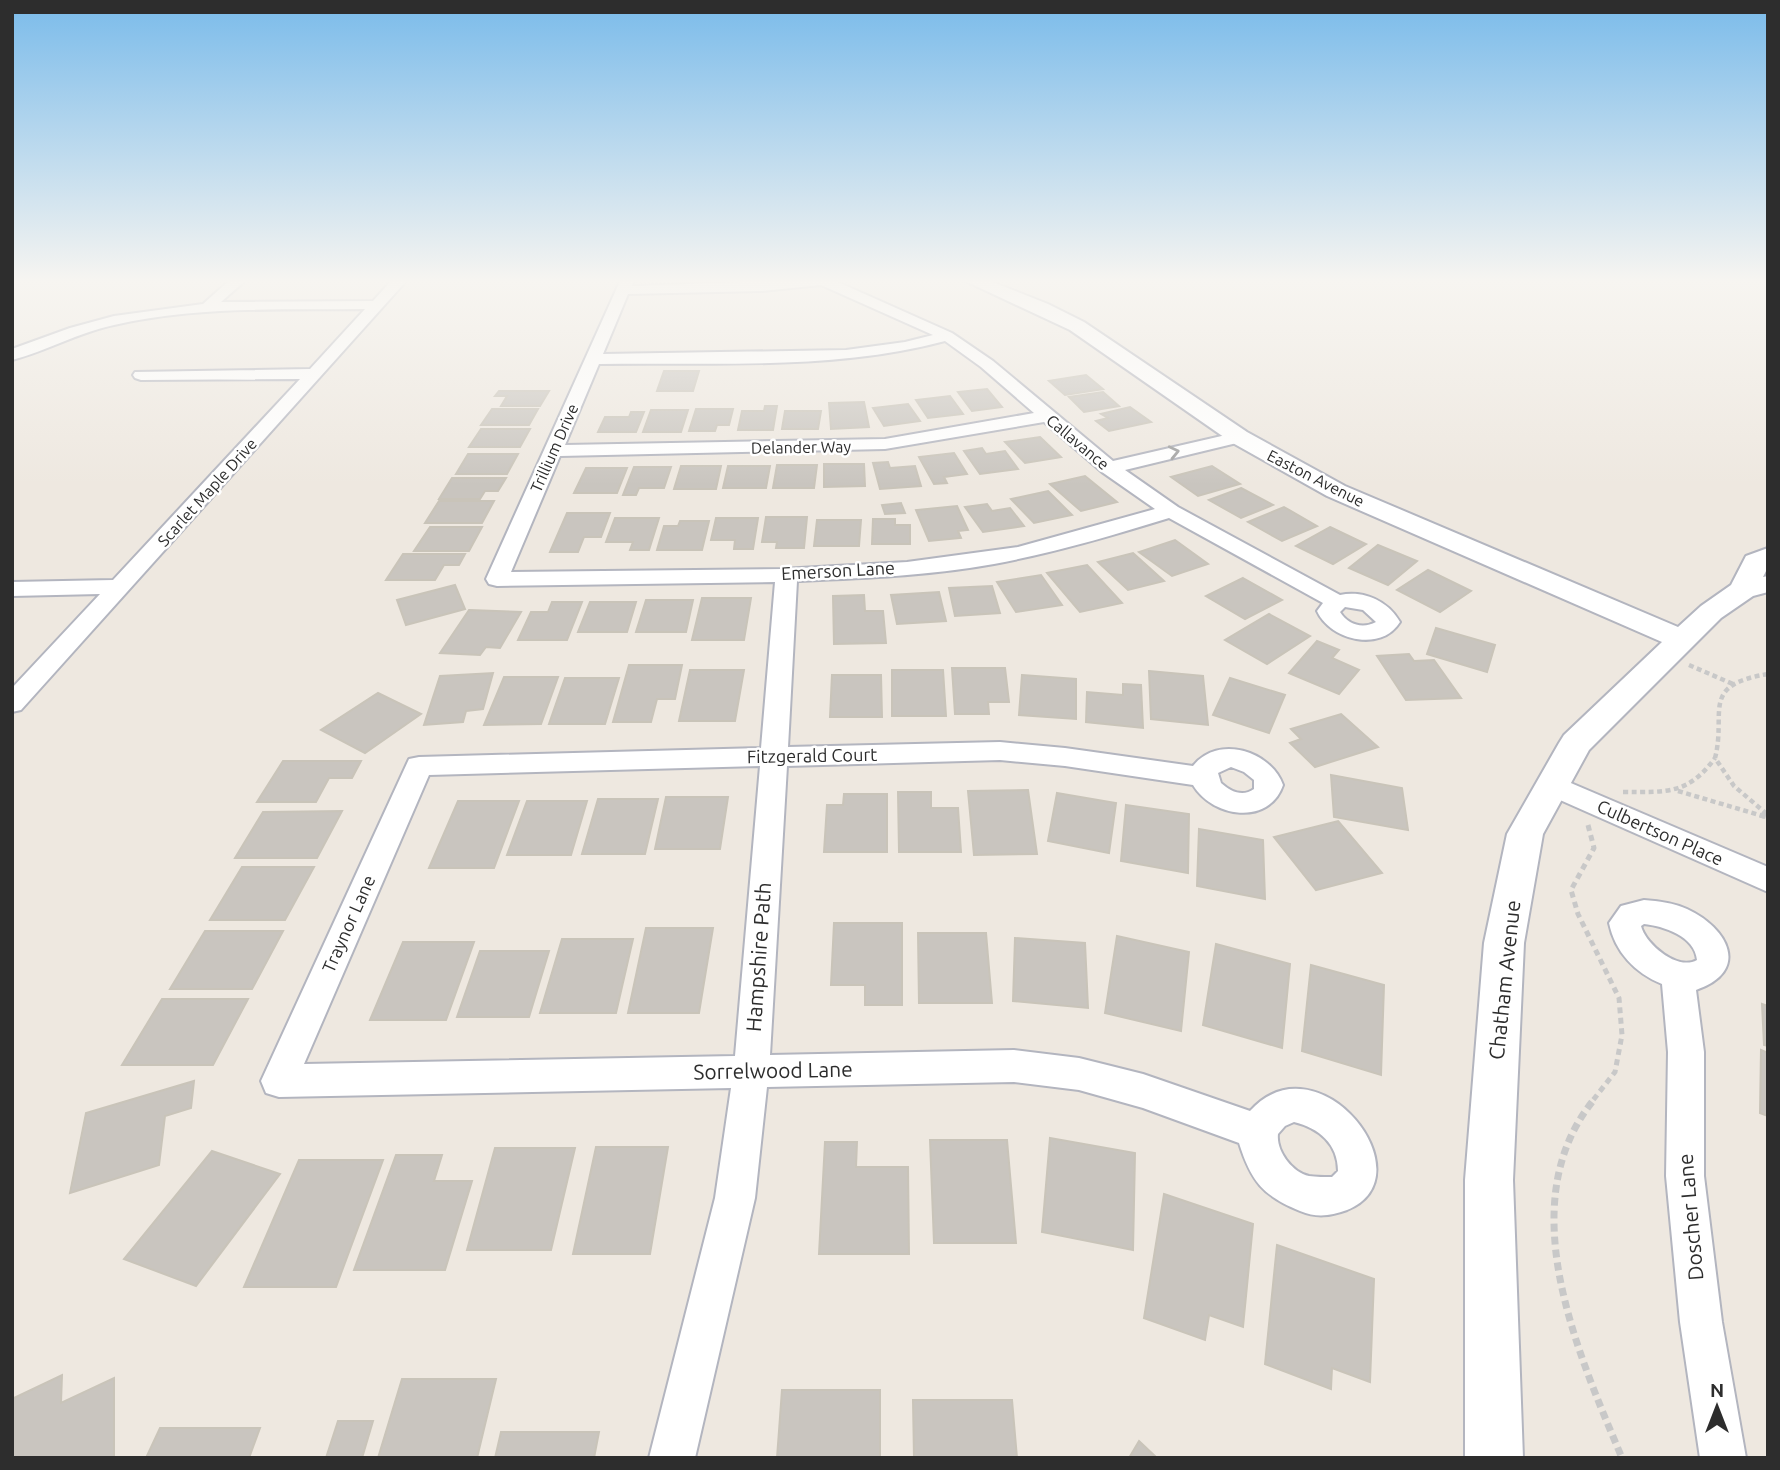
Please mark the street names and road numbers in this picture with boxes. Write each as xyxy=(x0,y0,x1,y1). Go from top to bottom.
street label: Trillium Drive xyxy=(526,401,582,495)
street label: Callavance xyxy=(1043,411,1113,473)
street label: Scarlet Maple Drive xyxy=(154,434,260,550)
street label: Delander Way xyxy=(751,437,851,457)
street label: Easton Avenue xyxy=(1264,446,1368,510)
street label: Emerson Lane xyxy=(781,557,895,583)
street label: Fitzgerald Court xyxy=(747,744,877,766)
street label: Culbertson Place xyxy=(1594,795,1727,869)
street label: Traynor Lane xyxy=(318,872,378,975)
street label: Hampshire Path xyxy=(741,881,775,1032)
street label: Chatham Avenue xyxy=(1484,899,1524,1061)
street label: Sorrelwood Lane xyxy=(693,1057,853,1083)
street label: Doscher Lane xyxy=(1672,1153,1708,1282)

